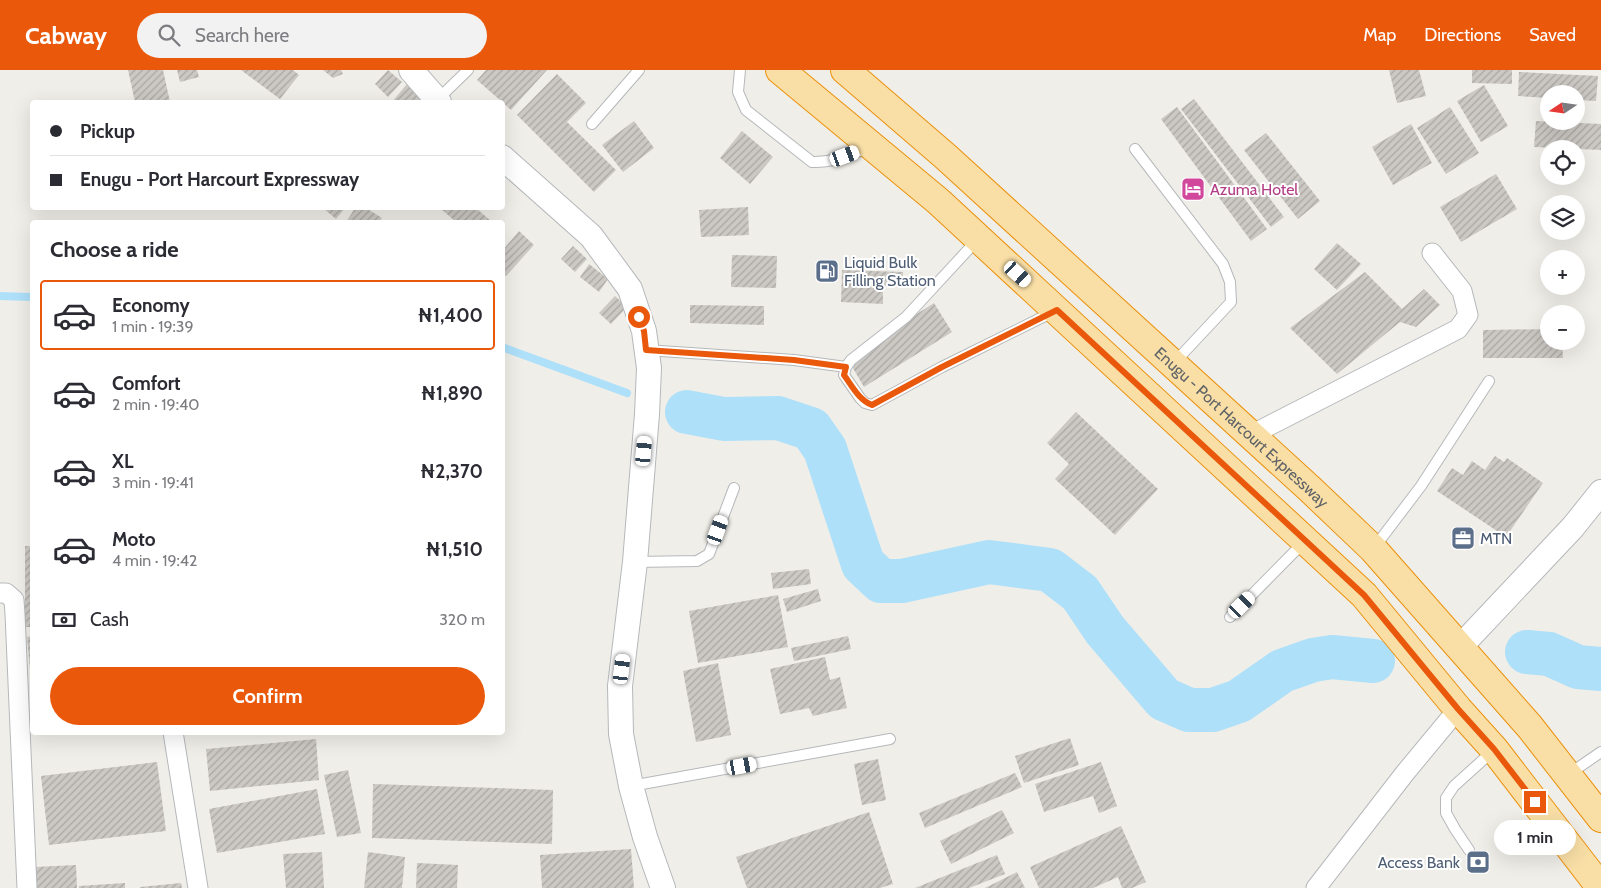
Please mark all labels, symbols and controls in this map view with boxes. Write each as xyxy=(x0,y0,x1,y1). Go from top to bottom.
search box xyxy=(137,13,487,58)
text: Cabway xyxy=(25,21,107,50)
icon: search xyxy=(155,21,183,49)
text: Search here xyxy=(195,24,289,47)
text: Map xyxy=(1363,24,1396,46)
text: Directions xyxy=(1424,24,1501,46)
text: Saved xyxy=(1529,24,1576,46)
north arrow xyxy=(1540,85,1585,130)
map controls xyxy=(1540,85,1585,350)
text: Pickup xyxy=(80,120,135,143)
button: locate xyxy=(1540,140,1585,185)
car xyxy=(828,144,861,168)
text: Enugu - Port Harcourt Expressway xyxy=(80,168,359,191)
hotel icon: Azuma Hotel xyxy=(1180,176,1206,202)
place label: Azuma Hotel xyxy=(1210,180,1298,199)
button: layers xyxy=(1540,195,1585,240)
text: Choose a ride xyxy=(50,236,179,263)
button: + xyxy=(1540,250,1585,295)
place label: Liquid Bulk Filling Station xyxy=(844,253,936,290)
fuel station icon: Liquid Bulk Filling Station xyxy=(814,258,840,284)
car xyxy=(1001,258,1034,290)
icon: car xyxy=(52,293,97,338)
text: Economy xyxy=(112,294,190,317)
text: ₦1,400 xyxy=(418,304,483,327)
button: − xyxy=(1540,305,1585,350)
route start xyxy=(628,306,650,328)
text: 1 min · 19:39 xyxy=(112,317,194,336)
street label: Enugu - Port Harcourt Expressway xyxy=(1151,343,1333,512)
icon: car xyxy=(52,371,97,416)
text: Comfort xyxy=(112,372,181,395)
text: ₦1,890 xyxy=(421,382,483,405)
text: 2 min · 19:40 xyxy=(112,395,199,414)
car xyxy=(635,435,652,467)
icon: car xyxy=(52,449,97,494)
text: XL xyxy=(112,450,133,473)
text: ₦2,370 xyxy=(420,460,483,483)
text: 3 min · 19:41 xyxy=(112,473,194,492)
car xyxy=(705,513,730,547)
office icon: MTN xyxy=(1450,525,1476,551)
icon: car xyxy=(52,527,97,572)
text: Moto xyxy=(112,528,156,551)
place label: MTN xyxy=(1480,529,1512,548)
text: ₦1,510 xyxy=(426,538,483,561)
text: 4 min · 19:42 xyxy=(112,551,198,570)
car xyxy=(1226,589,1257,621)
icon: cash xyxy=(50,606,78,634)
text: Cash xyxy=(90,608,129,631)
text: 320 m xyxy=(439,610,485,629)
car xyxy=(612,653,631,685)
button: Confirm xyxy=(50,667,485,725)
car xyxy=(725,756,758,776)
route end xyxy=(1524,791,1546,813)
callout: 1 min xyxy=(1494,820,1576,854)
text: 1 min xyxy=(1517,828,1553,847)
bank icon: Access Bank xyxy=(1465,849,1491,875)
place label: Access Bank xyxy=(1378,853,1461,872)

